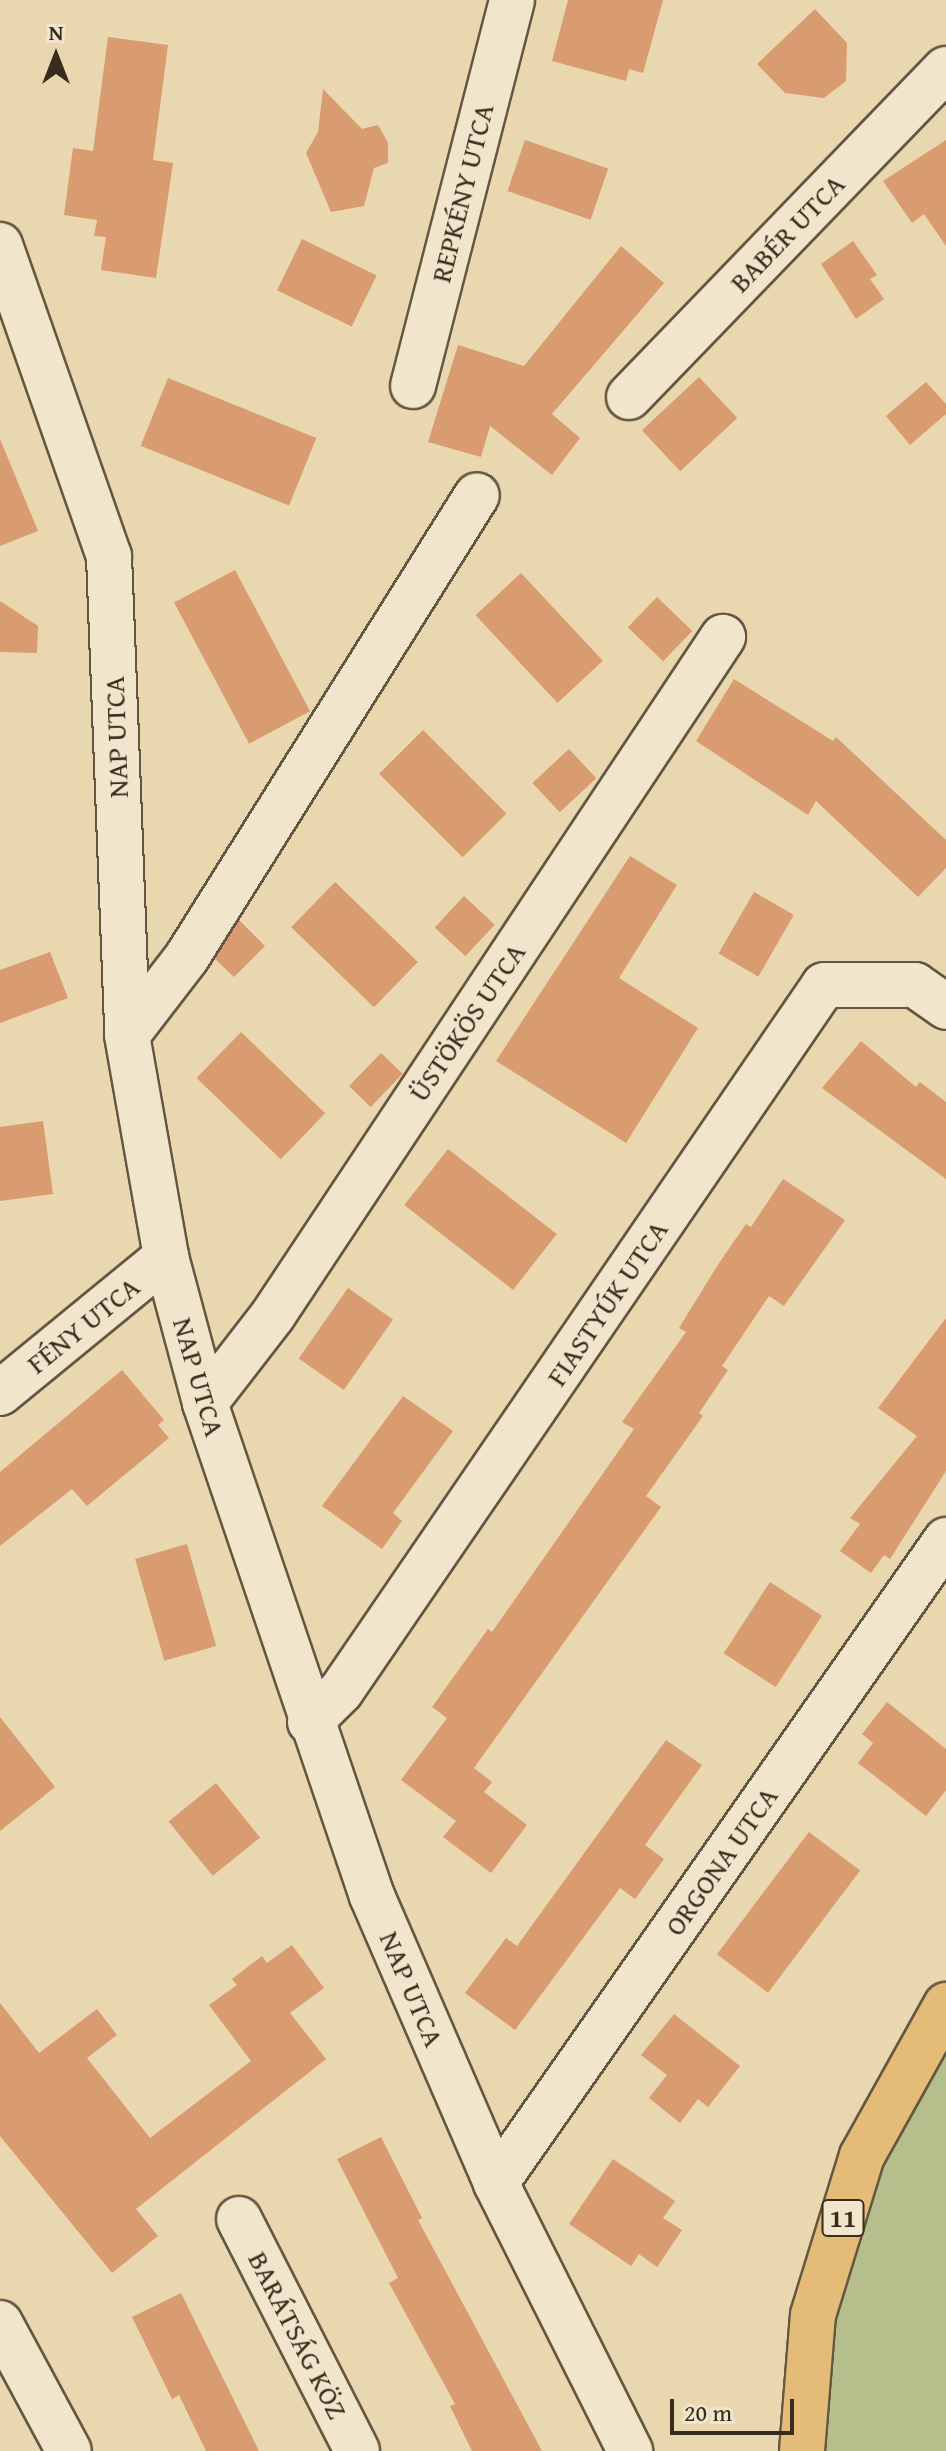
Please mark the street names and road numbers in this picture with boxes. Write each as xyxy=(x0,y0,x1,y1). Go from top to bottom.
street label: REPKÉNY UTCA xyxy=(424,100,500,286)
street label: BABÉR UTCA xyxy=(723,167,851,299)
street label: NAP UTCA xyxy=(97,675,135,799)
street label: ÜSTÖKÖS UTCA xyxy=(402,936,532,1108)
street label: FIASTYÚK UTCA xyxy=(539,1214,675,1392)
street label: FÉNY UTCA xyxy=(20,1270,146,1380)
street label: NAP UTCA xyxy=(166,1314,232,1440)
street label: ORGONA UTCA xyxy=(657,1780,785,1942)
street label: NAP UTCA xyxy=(373,1926,451,2052)
road number: 11 xyxy=(821,2196,865,2240)
street label: BARÁTSÁG KÖZ xyxy=(241,2246,355,2424)

